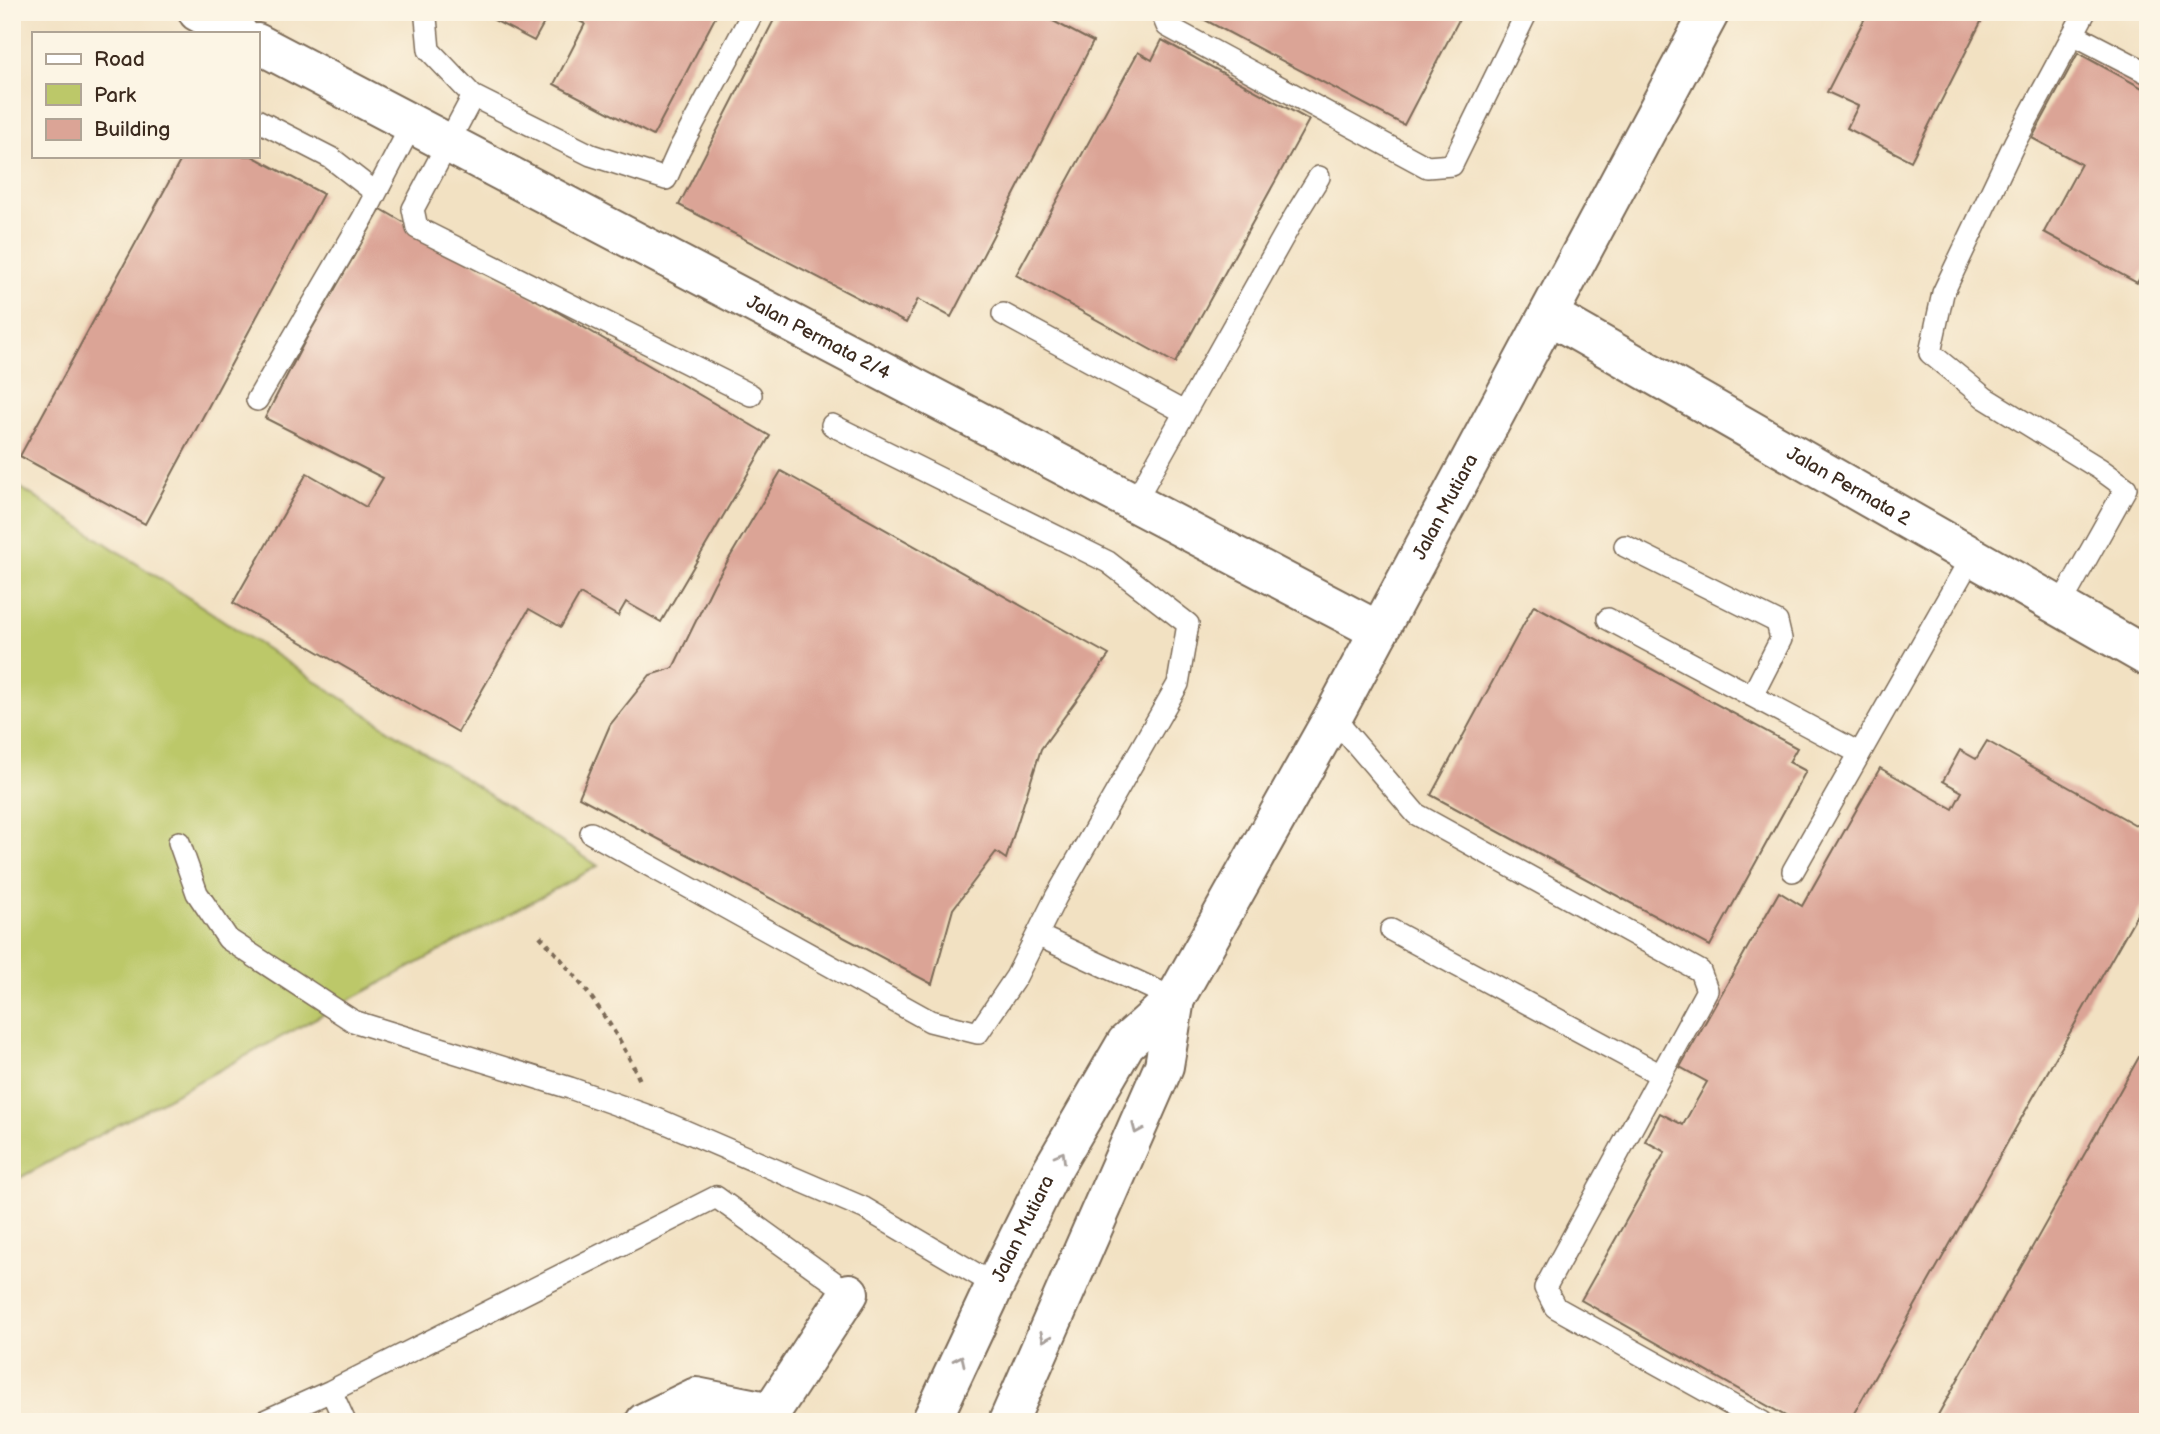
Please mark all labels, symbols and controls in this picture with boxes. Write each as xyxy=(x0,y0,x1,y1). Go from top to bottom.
legend xyxy=(32,32,259,158)
text: Road xyxy=(94,47,145,72)
text: Park xyxy=(94,83,137,108)
text: Building xyxy=(94,117,170,142)
street label: Jalan Permata 2/4 xyxy=(743,290,895,385)
street label: Jalan Permata 2 xyxy=(1782,442,1915,531)
street label: Jalan Mutiara xyxy=(1408,450,1483,564)
one-way arrow xyxy=(1131,1122,1145,1134)
one-way arrow xyxy=(1052,1150,1065,1163)
street label: Jalan Mutiara xyxy=(987,1172,1059,1286)
one-way arrow xyxy=(1039,1330,1053,1342)
one-way arrow xyxy=(952,1355,966,1367)

